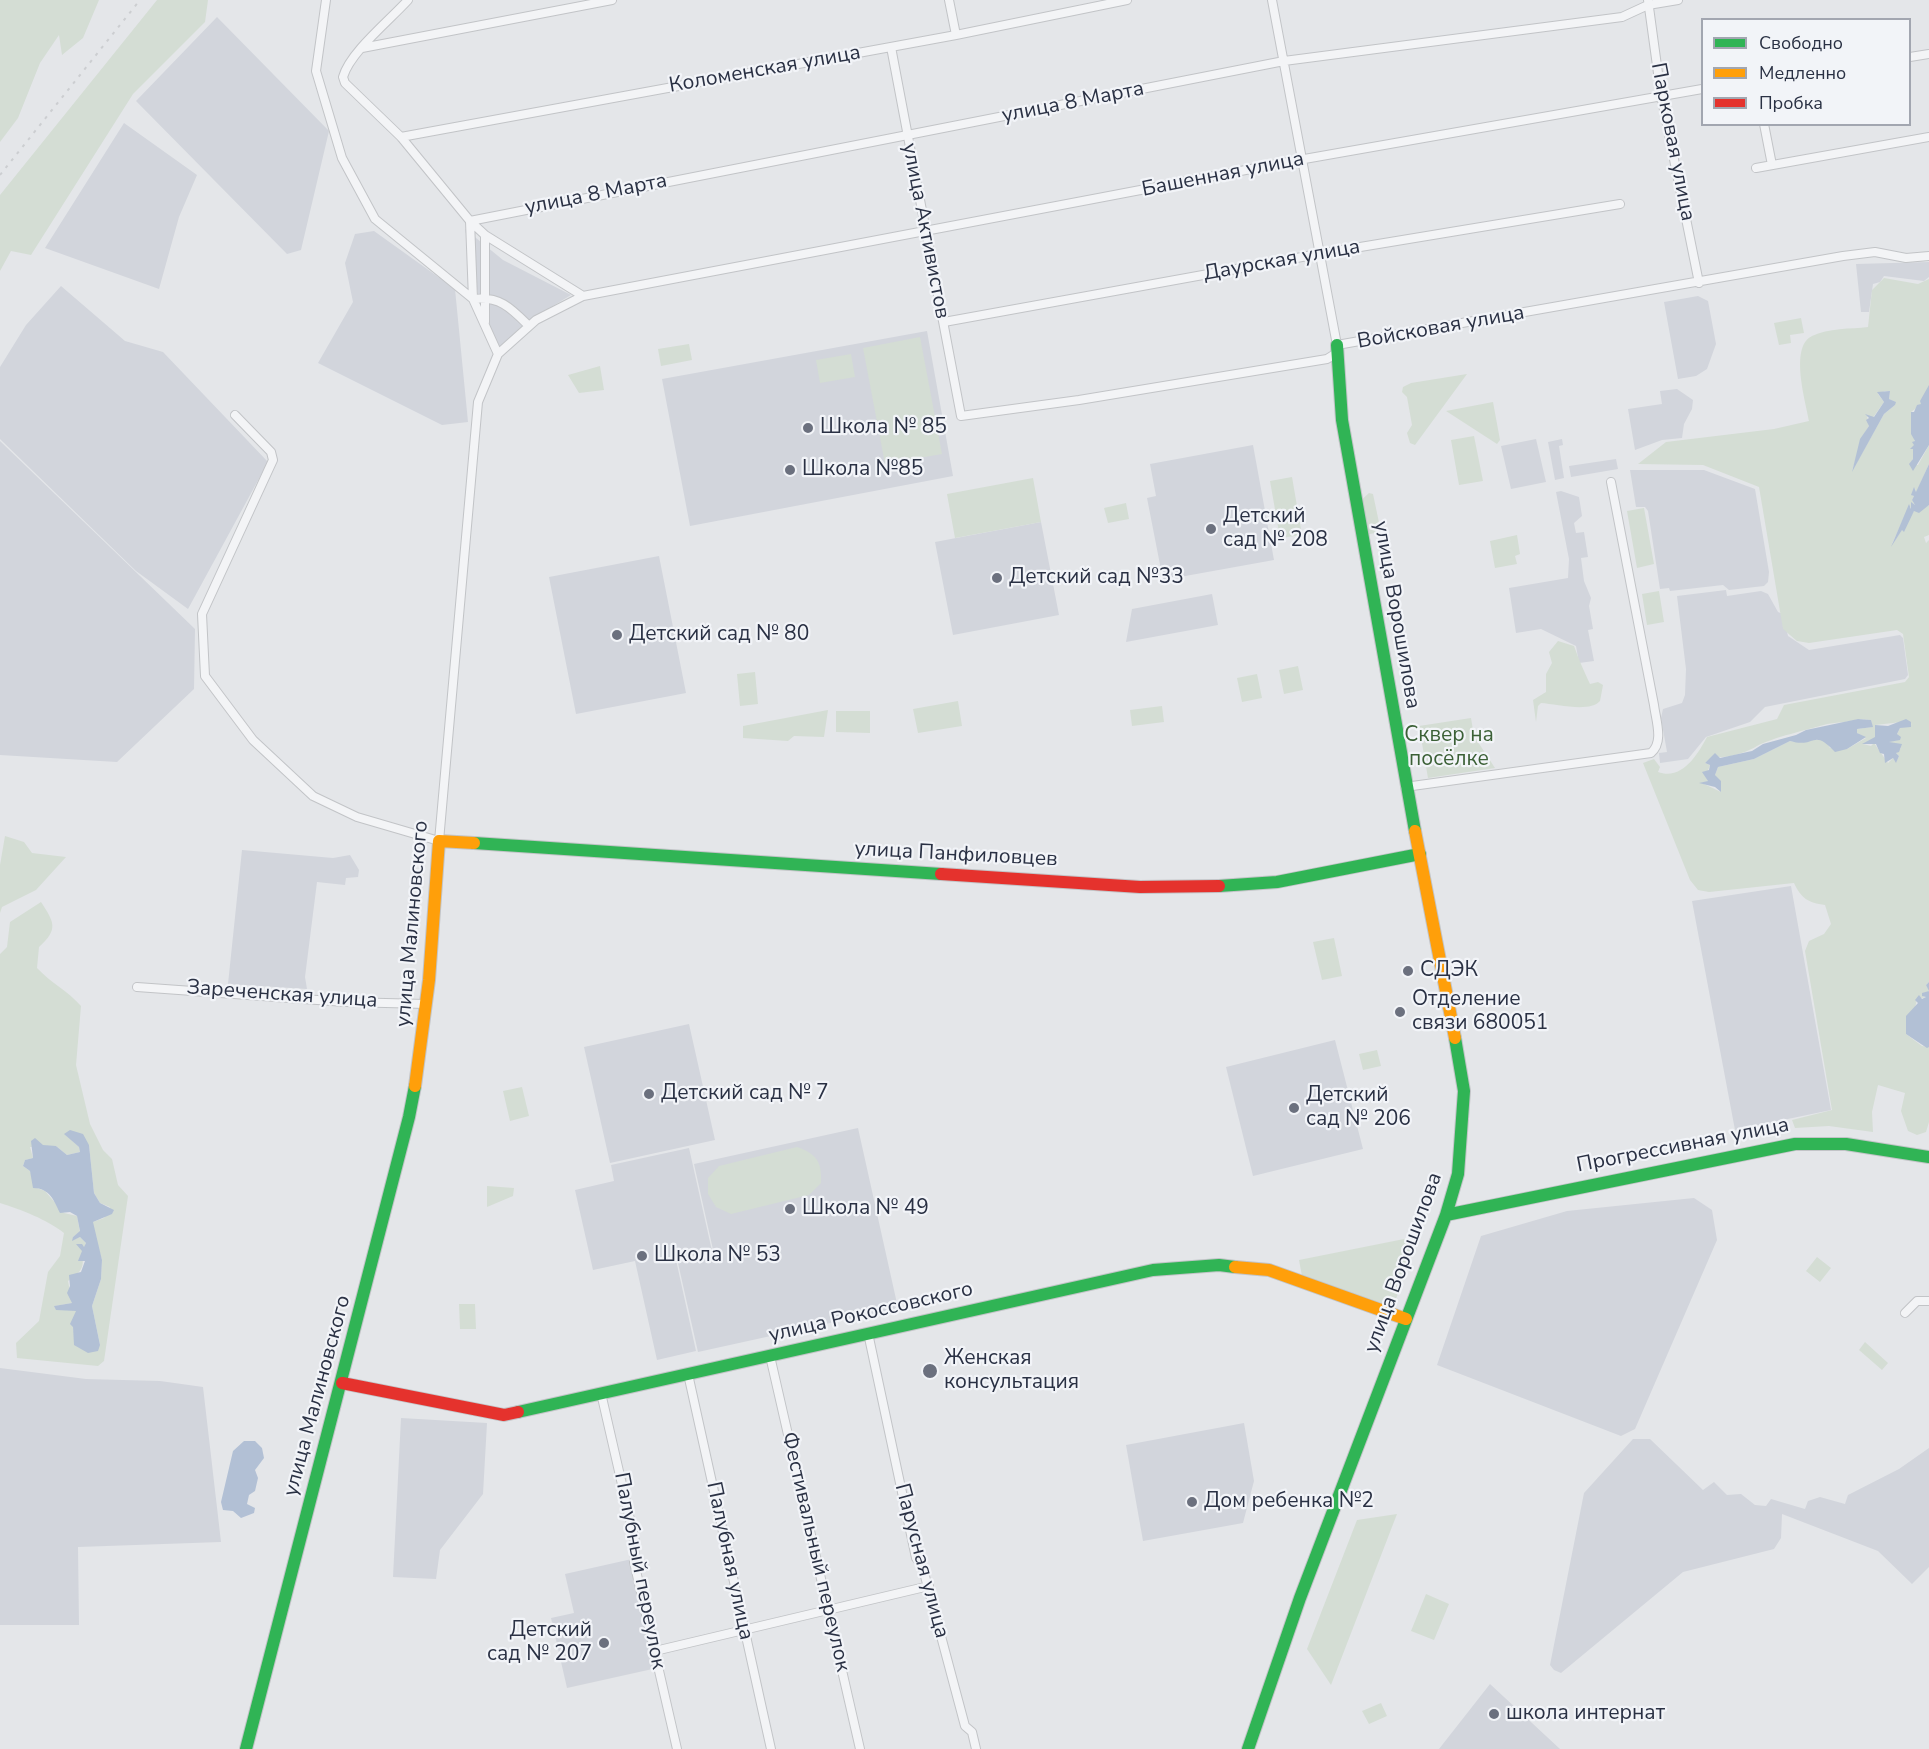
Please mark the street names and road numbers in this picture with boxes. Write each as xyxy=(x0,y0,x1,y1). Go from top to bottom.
street label: Коломенская улица xyxy=(667,41,863,99)
street label: Парковая улица xyxy=(1644,61,1700,223)
street label: улица 8 Марта xyxy=(1000,77,1146,129)
street label: улица Активистов xyxy=(896,141,954,321)
street label: Башенная улица xyxy=(1140,147,1306,203)
street label: улица 8 Марта xyxy=(523,169,669,221)
street label: Даурская улица xyxy=(1202,235,1362,287)
street label: Войсковая улица xyxy=(1355,301,1527,355)
street label: улица Ворошилова xyxy=(1367,519,1425,711)
street label: улица Малиновского xyxy=(391,820,435,1028)
street label: улица Панфиловцев xyxy=(854,837,1058,873)
street label: Зареченская улица xyxy=(186,976,378,1014)
street label: Прогрессивная улица xyxy=(1575,1113,1791,1179)
street label: улица Ворошилова xyxy=(1360,1169,1448,1357)
street label: улица Рокоссовского xyxy=(766,1277,976,1349)
street label: улица Малиновского xyxy=(279,1293,357,1499)
street label: Фестивальный переулок xyxy=(775,1430,855,1674)
street label: Палубный переулок xyxy=(608,1470,670,1672)
street label: Палубная улица xyxy=(700,1480,758,1642)
street label: Парусная улица xyxy=(888,1481,954,1641)

